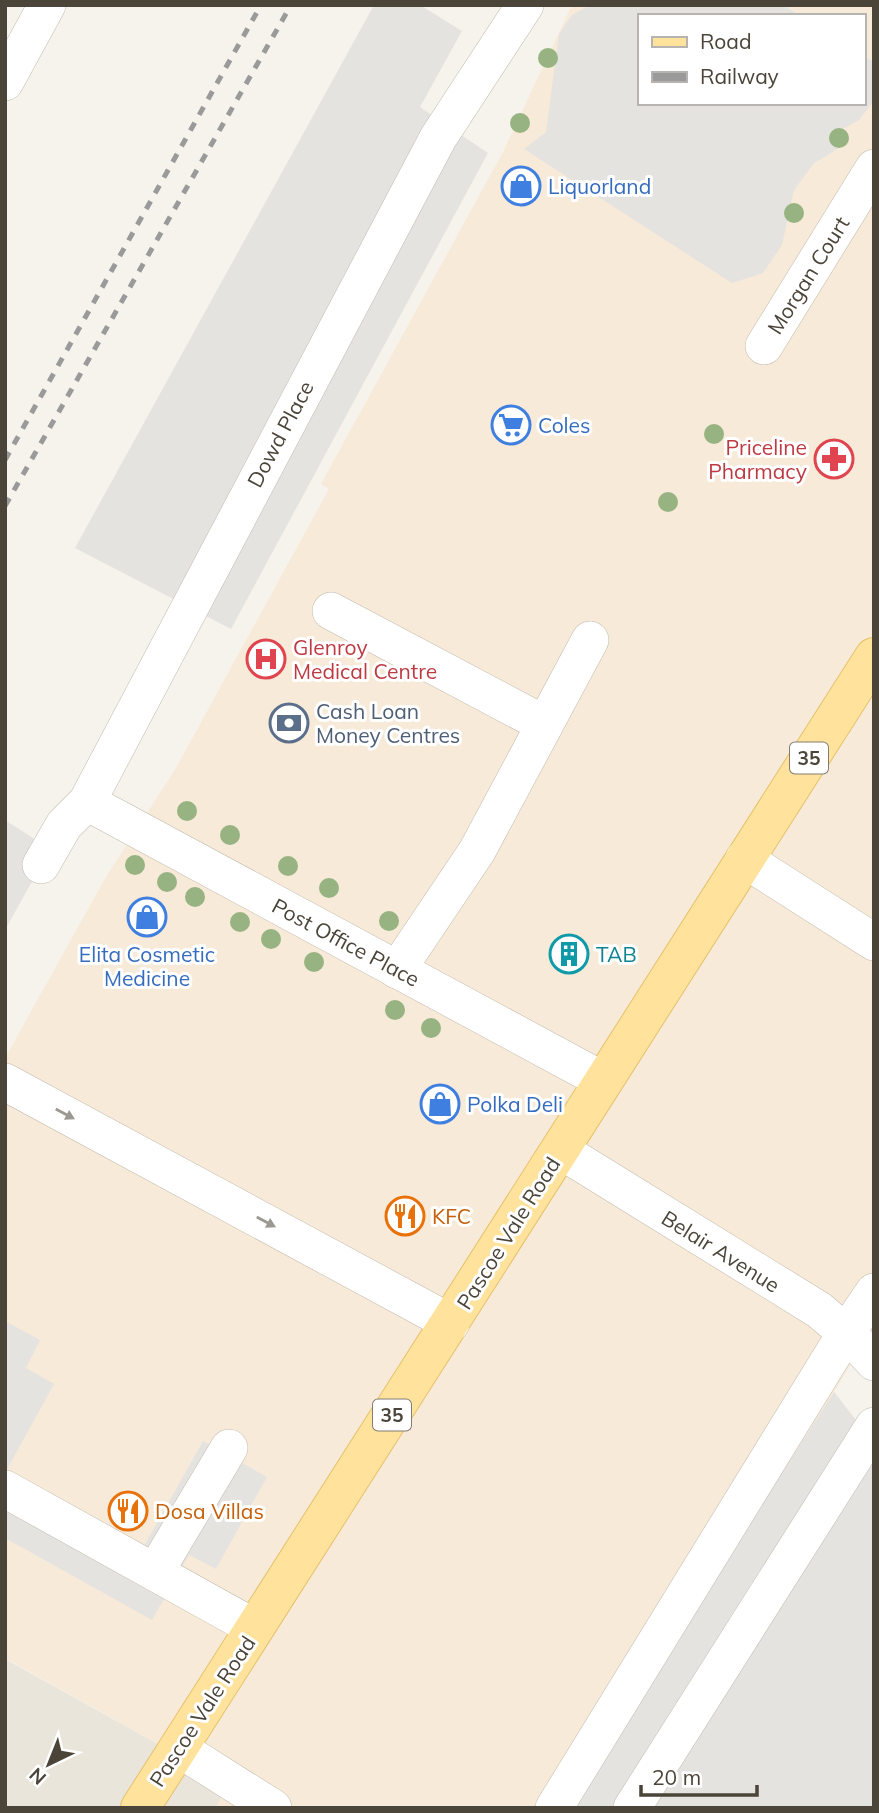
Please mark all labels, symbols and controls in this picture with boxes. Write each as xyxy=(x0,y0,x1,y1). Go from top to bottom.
legend xyxy=(638,14,865,105)
text: Road xyxy=(700,28,751,54)
text: Railway xyxy=(700,63,779,89)
shop icon: Liquorland xyxy=(500,165,542,207)
place label: Liquorland xyxy=(548,173,651,199)
street label: Morgan Court xyxy=(762,211,854,339)
street label: Dowd Place xyxy=(241,376,319,492)
supermarket icon: Coles xyxy=(490,404,532,446)
place label: Coles xyxy=(538,412,590,438)
place label: Priceline Pharmacy xyxy=(708,434,807,484)
pharmacy icon: Priceline Pharmacy xyxy=(813,438,855,480)
place label: Glenroy Medical Centre xyxy=(293,634,437,684)
hospital icon: Glenroy Medical Centre xyxy=(245,638,287,680)
place label: Cash Loan Money Centres xyxy=(316,698,460,748)
bank icon: Cash Loan Money Centres xyxy=(268,702,310,744)
road number: 35 xyxy=(790,743,828,774)
street label: Post Office Place xyxy=(268,892,424,992)
shop icon: Elita Cosmetic Medicine xyxy=(126,896,168,938)
building icon: TAB xyxy=(548,933,590,975)
place label: Elita Cosmetic Medicine xyxy=(79,941,215,991)
place label: TAB xyxy=(596,941,637,967)
shop icon: Polka Deli xyxy=(419,1083,461,1125)
place label: Polka Deli xyxy=(467,1091,563,1117)
one-way arrow xyxy=(56,1108,75,1120)
street label: Pascoe Vale Road xyxy=(451,1152,565,1314)
restaurant icon: KFC xyxy=(384,1195,426,1237)
place label: KFC xyxy=(432,1203,471,1229)
street label: Belair Avenue xyxy=(657,1204,785,1298)
one-way arrow xyxy=(256,1216,275,1228)
road number: 35 xyxy=(373,1400,411,1430)
restaurant icon: Dosa Villas xyxy=(107,1490,149,1532)
place label: Dosa Villas xyxy=(155,1498,264,1524)
street label: Pascoe Vale Road xyxy=(144,1631,260,1791)
north arrow xyxy=(14,1729,84,1799)
scale bar xyxy=(641,1754,756,1798)
text: N xyxy=(24,1763,51,1790)
text: 20 m xyxy=(652,1764,701,1790)

